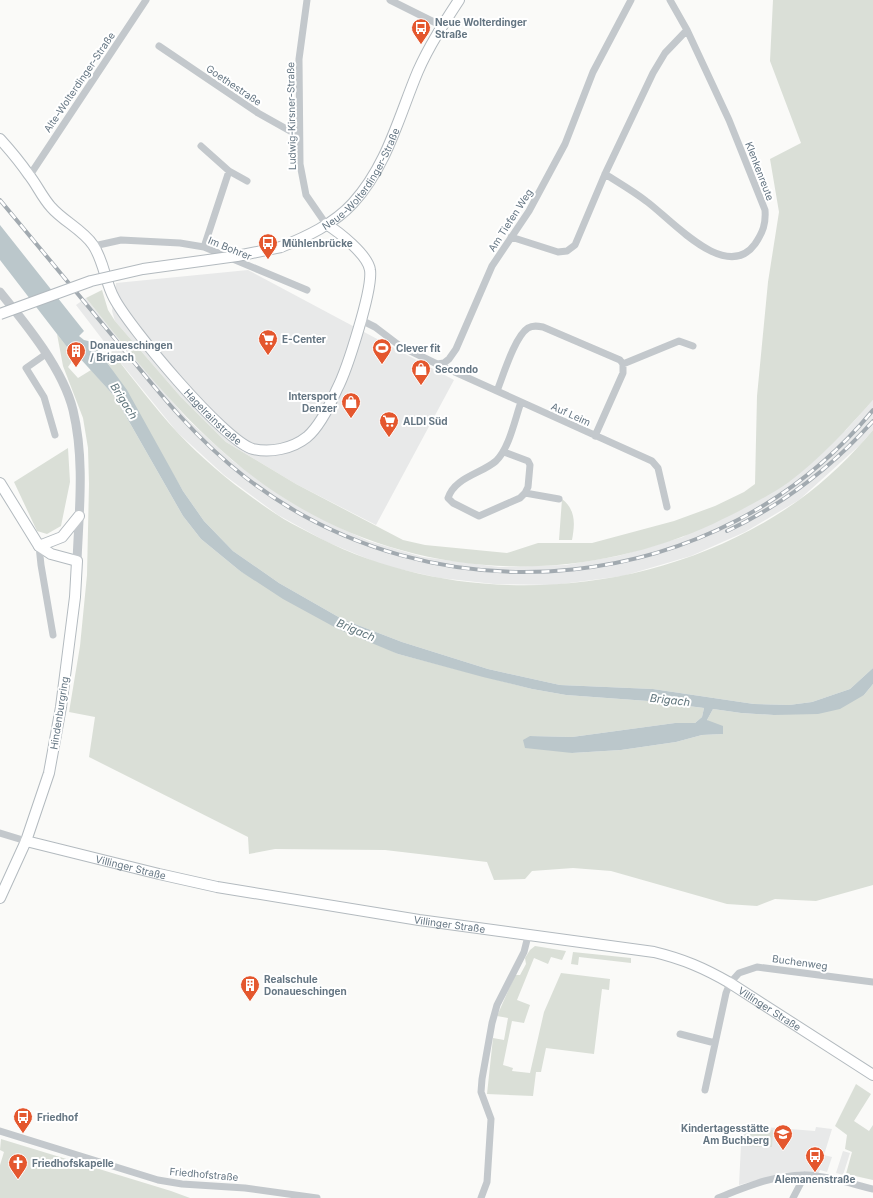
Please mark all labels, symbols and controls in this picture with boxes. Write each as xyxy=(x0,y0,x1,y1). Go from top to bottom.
place label: Neue Wolterdinger Straße xyxy=(435,16,527,40)
bus stop icon: Neue Wolterdinger Straße xyxy=(410,17,432,45)
street label: Alte-Wolterdinger-Straße xyxy=(41,29,117,134)
street label: Goethestraße xyxy=(204,62,264,108)
street label: Ludwig-Kirsner-Straße xyxy=(284,62,298,170)
street label: Neue-Wolterdinger-Straße xyxy=(320,126,402,232)
street label: Klenkenreute xyxy=(743,140,777,202)
street label: Am Tiefen Weg xyxy=(485,186,535,254)
bus stop icon: Mühlenbrücke xyxy=(257,232,279,260)
street label: Im Bohrer xyxy=(206,234,254,262)
place label: Mühlenbrücke xyxy=(282,237,353,249)
supermarket icon: E-Center xyxy=(257,328,279,356)
place label: E-Center xyxy=(282,333,326,345)
sports icon: Clever fit xyxy=(371,337,393,365)
place label: Donaueschingen / Brigach xyxy=(90,339,173,364)
building icon: Donaueschingen / Brigach xyxy=(65,340,87,368)
place label: Clever fit xyxy=(396,342,441,354)
shop icon: Secondo xyxy=(410,358,432,386)
place label: Secondo xyxy=(435,363,478,375)
water label: Brigach xyxy=(107,380,141,422)
street label: Hagelrainstraße xyxy=(182,386,244,447)
place label: Intersport Denzer xyxy=(288,390,337,414)
shop icon: Intersport Denzer xyxy=(340,391,362,419)
street label: Auf Leim xyxy=(549,400,593,428)
supermarket icon: ALDI Süd xyxy=(378,410,400,438)
place label: ALDI Süd xyxy=(403,415,448,427)
water label: Brigach xyxy=(335,616,378,645)
street label: Hindenburgring xyxy=(47,676,71,750)
water label: Brigach xyxy=(649,691,691,709)
street label: Villinger Straße xyxy=(94,852,167,881)
street label: Villinger Straße xyxy=(413,913,486,935)
street label: Buchenweg xyxy=(772,952,828,972)
place label: Realschule Donaueschingen xyxy=(264,973,347,998)
building icon: Realschule Donaueschingen xyxy=(239,974,261,1002)
street label: Villinger Straße xyxy=(736,984,804,1033)
bus stop icon: Friedhof xyxy=(12,1106,34,1134)
place label: Friedhof xyxy=(37,1111,78,1123)
place label: Kindertagesstätte Am Buchberg xyxy=(681,1122,769,1147)
school or university icon: Kindertagesstätte Am Buchberg xyxy=(772,1123,794,1151)
bus stop icon: Alemanenstraße xyxy=(804,1145,826,1173)
church icon: Friedhofskapelle xyxy=(7,1152,29,1180)
place label: Friedhofskapelle xyxy=(32,1157,114,1169)
street label: Friedhofstraße xyxy=(169,1165,239,1183)
place label: Alemanenstraße xyxy=(774,1173,856,1185)

